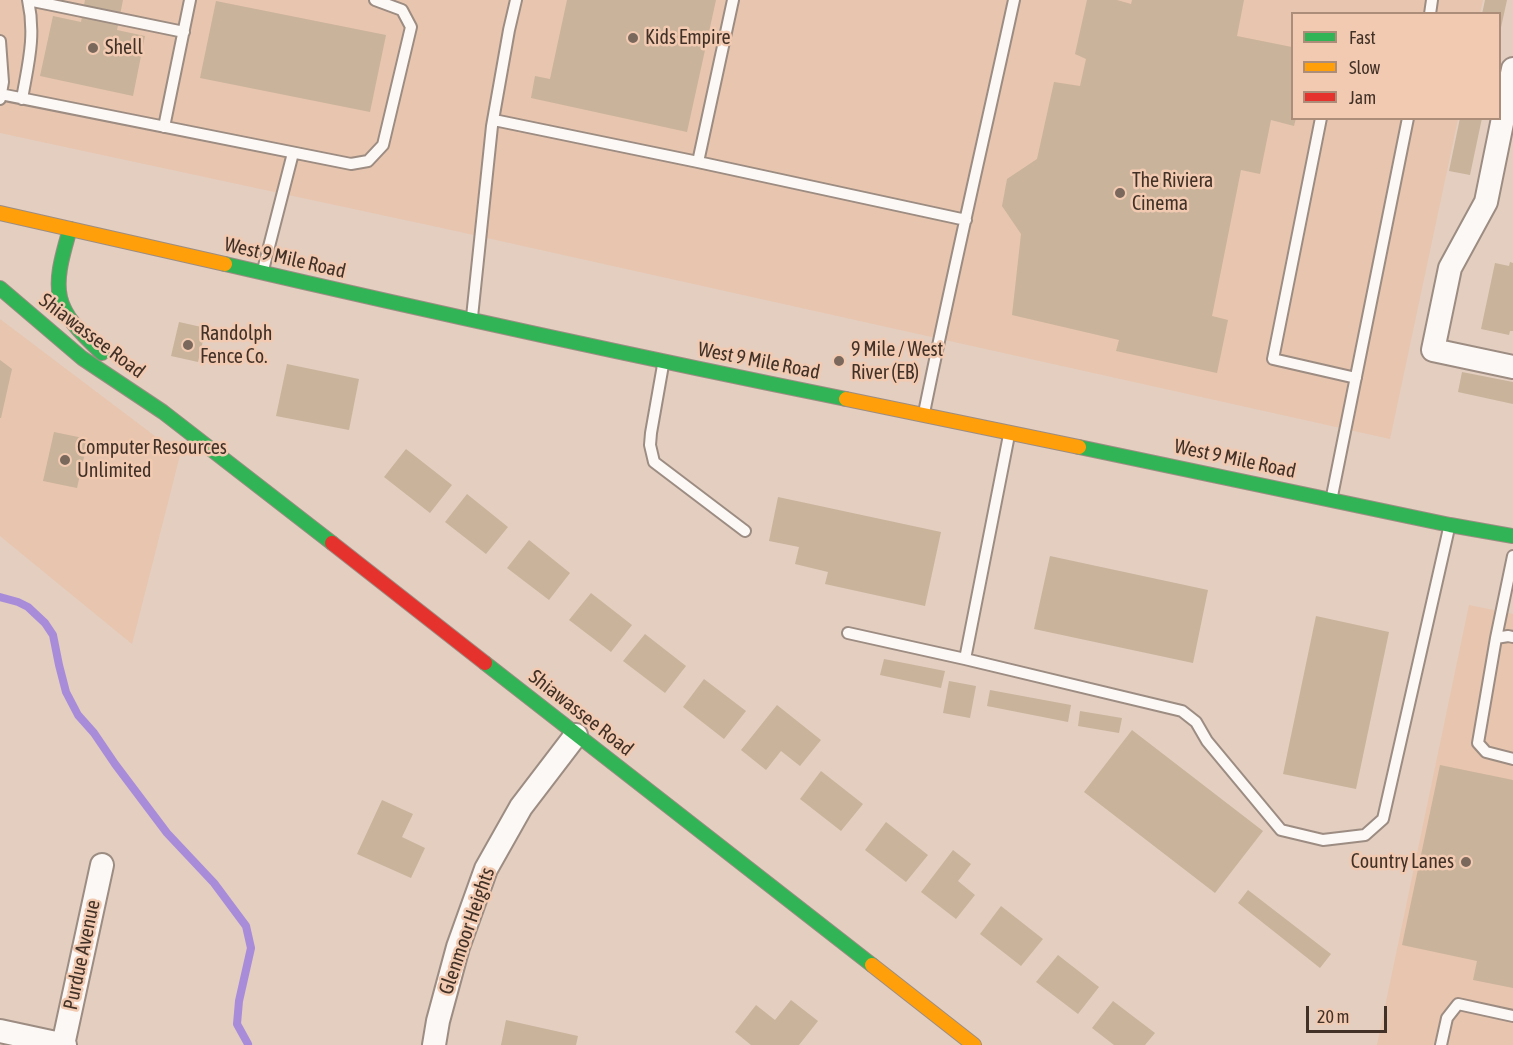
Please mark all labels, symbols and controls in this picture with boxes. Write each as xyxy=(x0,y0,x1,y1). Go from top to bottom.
legend xyxy=(1291,12,1501,120)
place label: Kids Empire xyxy=(645,26,731,50)
text: Fast xyxy=(1349,27,1376,48)
marker: Kids Empire xyxy=(626,31,640,45)
place label: Shell xyxy=(105,36,143,60)
marker: Shell xyxy=(86,41,100,55)
text: Slow xyxy=(1349,57,1380,78)
text: Jam xyxy=(1349,87,1376,108)
place label: The Riviera Cinema xyxy=(1132,169,1213,216)
marker: The Riviera Cinema xyxy=(1113,186,1127,200)
street label: West 9 Mile Road xyxy=(222,232,348,284)
street label: Shiawassee Road xyxy=(34,288,150,384)
place label: Randolph Fence Co. xyxy=(200,322,272,369)
street label: West 9 Mile Road xyxy=(696,337,822,385)
marker: Randolph Fence Co. xyxy=(181,338,195,352)
place label: 9 Mile / West River (EB) xyxy=(851,338,943,385)
marker: 9 Mile / West River (EB) xyxy=(832,354,846,368)
street label: West 9 Mile Road xyxy=(1172,434,1298,484)
place label: Computer Resources Unlimited xyxy=(77,436,227,483)
marker: Computer Resources Unlimited xyxy=(58,453,72,467)
street label: Shiawassee Road xyxy=(524,665,638,761)
place label: Country Lanes xyxy=(1351,850,1454,874)
marker: Country Lanes xyxy=(1459,855,1473,869)
street label: Glenmoor Heights xyxy=(434,864,500,998)
street label: Purdue Avenue xyxy=(59,898,105,1012)
scale bar xyxy=(1309,994,1390,1032)
text: 20 m xyxy=(1317,1006,1349,1027)

